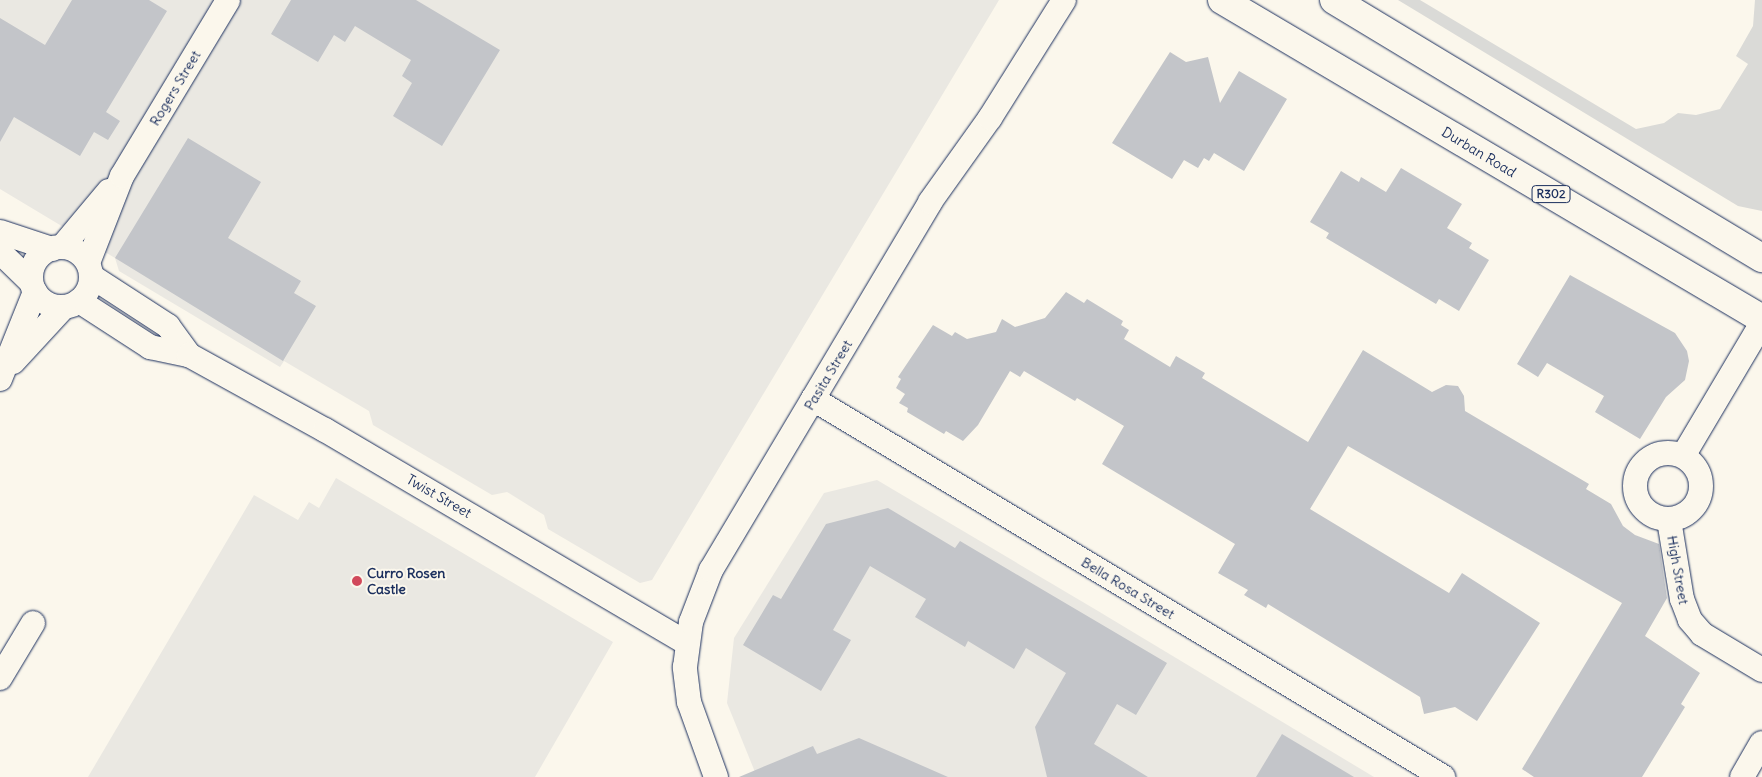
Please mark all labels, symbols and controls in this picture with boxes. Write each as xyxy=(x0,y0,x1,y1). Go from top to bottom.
street label: Rogers Street xyxy=(146,47,204,129)
street label: Durban Road xyxy=(1439,123,1519,181)
road number: R302 xyxy=(1531,184,1571,203)
street label: Pasita Street xyxy=(800,337,856,413)
street label: Twist Street xyxy=(403,471,475,521)
street label: High Street xyxy=(1664,534,1692,606)
street label: Bella Rosa Street xyxy=(1078,553,1178,623)
place label: Curro Rosen Castle xyxy=(367,565,445,598)
marker: Curro Rosen Castle xyxy=(351,575,363,587)

